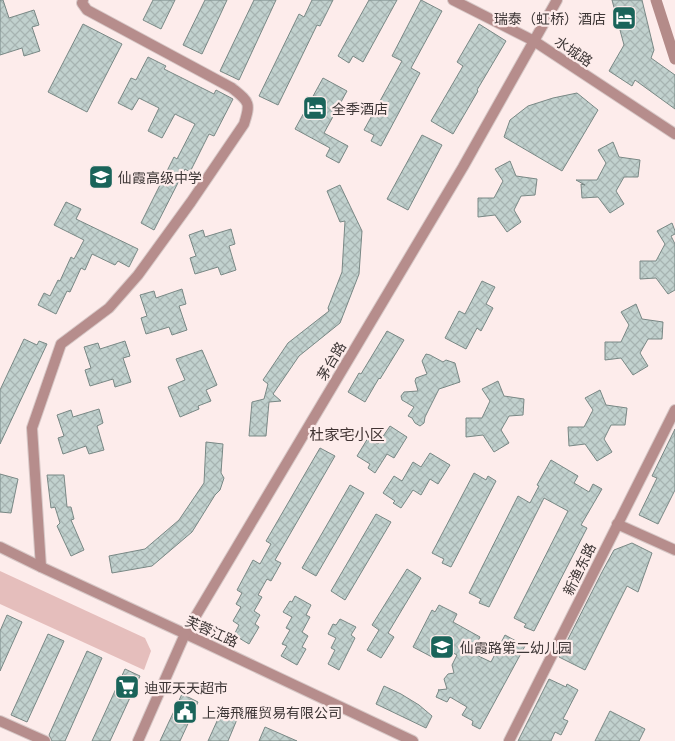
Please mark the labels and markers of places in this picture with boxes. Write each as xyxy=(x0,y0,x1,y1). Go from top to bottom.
hotel icon: 瑞泰（虹桥）酒店 xyxy=(611,5,637,31)
place label: 瑞泰（虹桥）酒店 xyxy=(494,9,606,28)
hotel icon: 全季酒店 xyxy=(302,95,328,121)
place label: 全季酒店 xyxy=(332,99,388,118)
school or university icon: 仙霞高级中学 xyxy=(88,164,114,190)
place label: 仙霞高级中学 xyxy=(118,168,202,187)
school or university icon: 仙霞路第二幼儿园 xyxy=(429,634,455,660)
place label: 仙霞路第二幼儿园 xyxy=(460,638,572,657)
supermarket icon: 迪亚天天超市 xyxy=(114,674,140,700)
place label: 迪亚天天超市 xyxy=(144,678,228,697)
public building icon: 上海飛雁贸易有限公司 xyxy=(172,699,198,725)
place label: 上海飛雁贸易有限公司 xyxy=(202,703,342,722)

